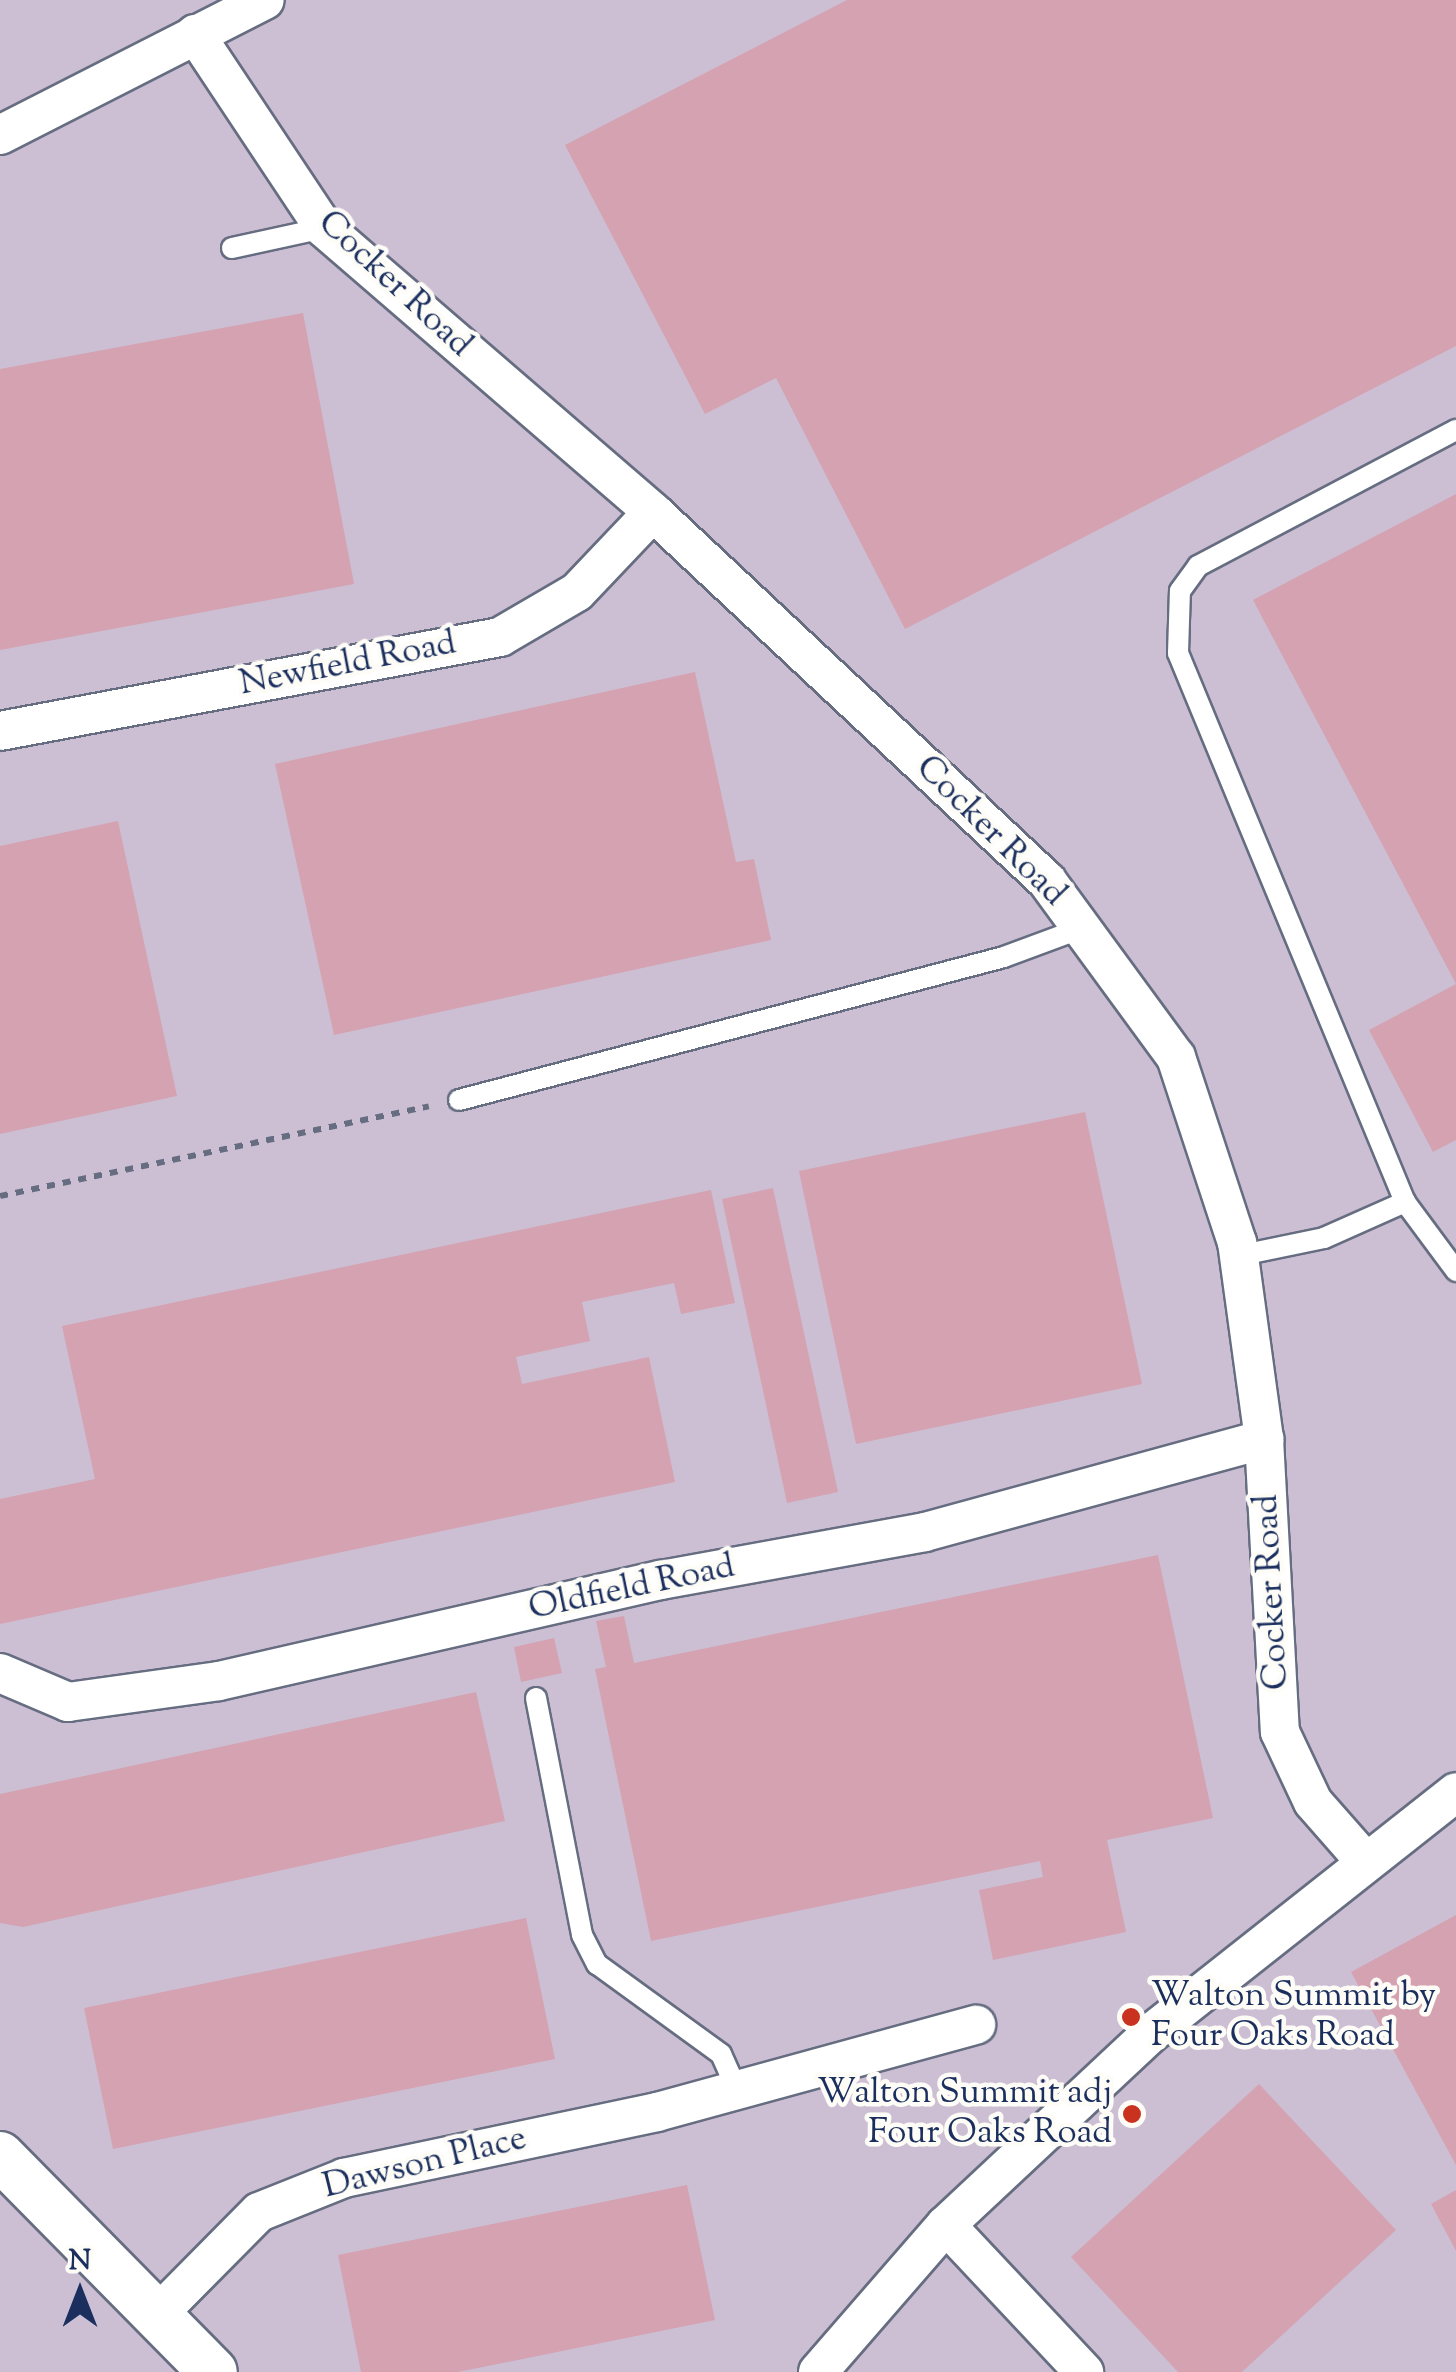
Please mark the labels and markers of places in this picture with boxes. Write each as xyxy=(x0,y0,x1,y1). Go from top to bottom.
place label: Walton Summit by Four Oaks Road xyxy=(1151,1976,1436,2058)
marker: Walton Summit by Four Oaks Road xyxy=(1120,2006,1142,2028)
place label: Walton Summit adj Four Oaks Road xyxy=(817,2073,1112,2155)
marker: Walton Summit adj Four Oaks Road xyxy=(1121,2103,1143,2125)

